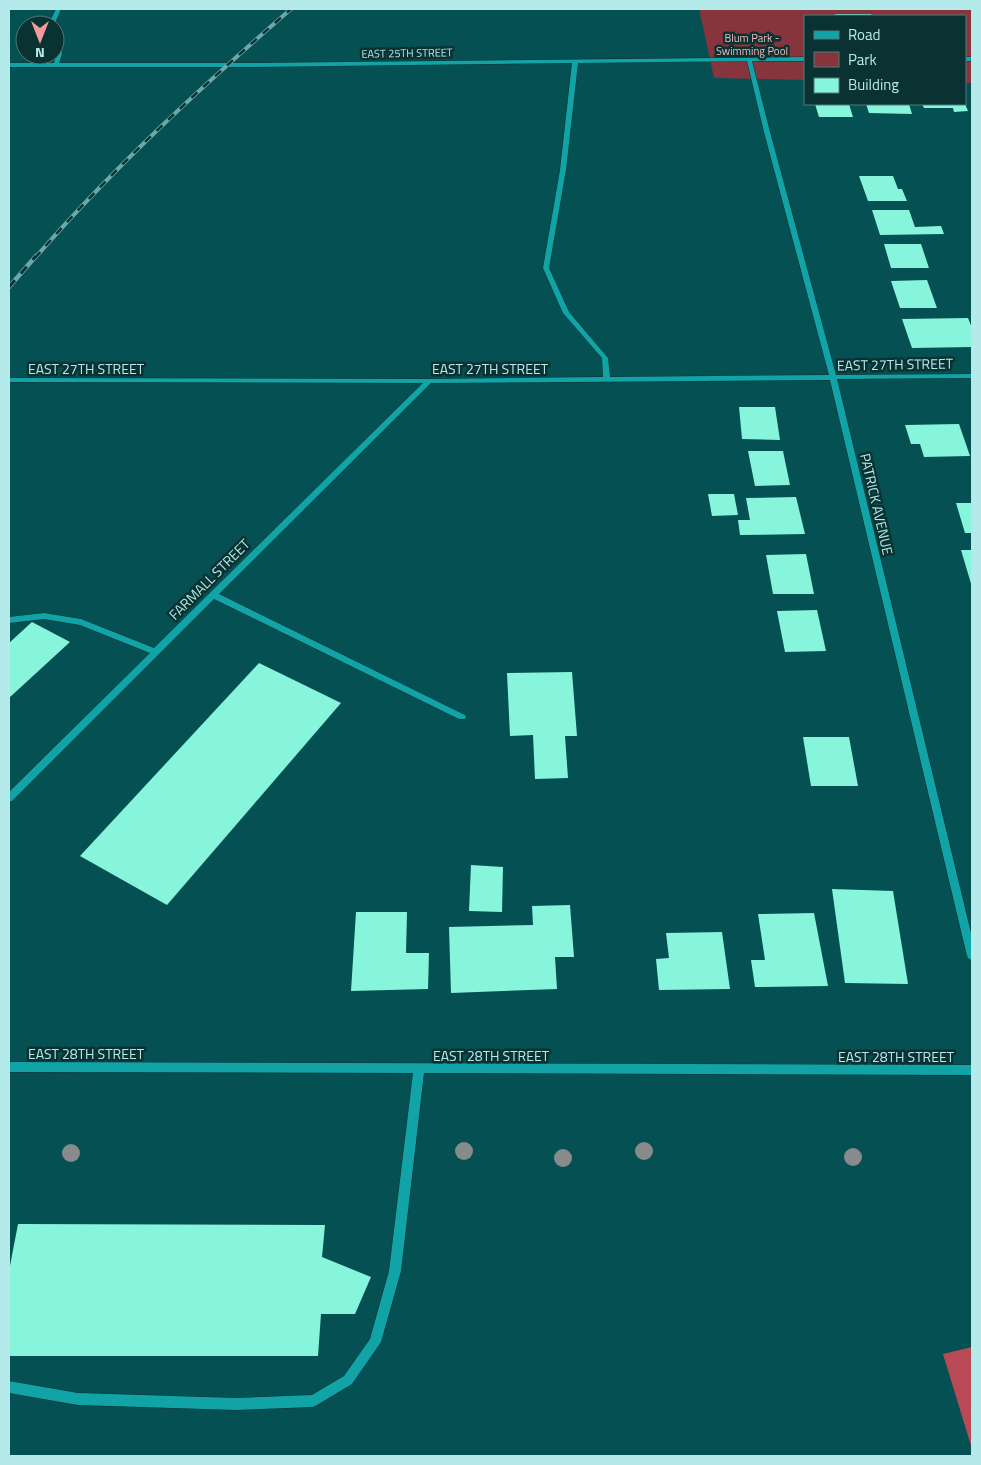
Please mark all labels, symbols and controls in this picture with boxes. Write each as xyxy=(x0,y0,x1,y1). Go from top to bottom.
north arrow xyxy=(15,15,65,65)
legend xyxy=(804,15,966,105)
text: Road xyxy=(848,23,880,46)
park label: Blum Park - Swimming Pool xyxy=(716,30,788,59)
text: N xyxy=(35,43,45,64)
street label: EAST 25TH STREET xyxy=(361,44,453,62)
text: Park xyxy=(848,48,877,71)
text: Building xyxy=(848,73,899,96)
street label: EAST 27TH STREET xyxy=(837,352,954,376)
street label: EAST 27TH STREET xyxy=(28,358,145,379)
street label: EAST 27TH STREET xyxy=(432,358,549,379)
street label: PATRICK AVENUE xyxy=(855,451,899,557)
street label: FARMALL STREET xyxy=(164,533,255,624)
street label: EAST 28TH STREET xyxy=(28,1043,145,1064)
street label: EAST 28TH STREET xyxy=(433,1045,550,1066)
street label: EAST 28TH STREET xyxy=(838,1046,955,1067)

